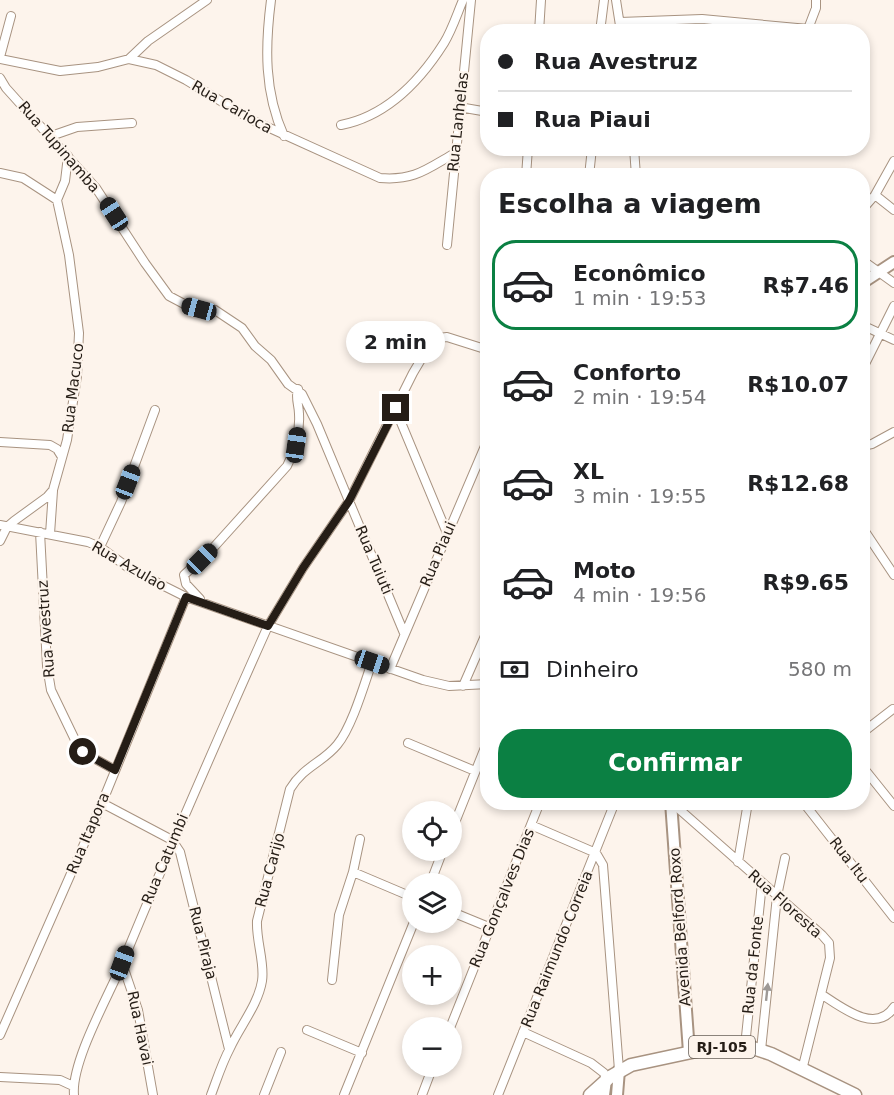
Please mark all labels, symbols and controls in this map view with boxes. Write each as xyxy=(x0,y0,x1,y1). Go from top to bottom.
text: Rua Avestruz xyxy=(534,49,698,74)
street label: Rua Lanhelas xyxy=(444,71,472,173)
street label: Rua Carioca xyxy=(189,77,275,137)
street label: Rua Tupinamba xyxy=(14,98,104,196)
text: Rua Piaui xyxy=(534,107,651,132)
text: Escolha a viagem xyxy=(498,188,762,219)
car xyxy=(97,194,131,234)
icon: car xyxy=(501,258,555,312)
text: Econômico xyxy=(573,261,706,286)
text: R$7.46 xyxy=(762,273,849,298)
text: 1 min · 19:53 xyxy=(573,286,707,310)
car xyxy=(179,296,219,322)
callout: 2 min xyxy=(346,321,446,363)
text: 2 min xyxy=(364,330,427,354)
street label: Rua Macuco xyxy=(59,342,87,434)
icon: car xyxy=(501,357,555,411)
text: Conforto xyxy=(573,360,681,385)
text: R$10.07 xyxy=(747,372,849,397)
text: 2 min · 19:54 xyxy=(573,385,707,409)
route end xyxy=(382,394,409,421)
car xyxy=(285,426,307,464)
icon: car xyxy=(501,456,555,510)
text: XL xyxy=(573,459,604,484)
car xyxy=(113,462,143,502)
text: R$12.68 xyxy=(747,471,849,496)
text: 3 min · 19:55 xyxy=(573,484,707,508)
street label: Rua Piaui xyxy=(416,519,460,589)
street label: Rua Tuiuti xyxy=(351,523,397,597)
street label: Rua Azulao xyxy=(88,537,170,595)
car xyxy=(183,540,221,578)
icon: car xyxy=(501,555,555,609)
text: Moto xyxy=(573,558,636,583)
text: R$9.65 xyxy=(762,570,849,595)
street label: Rua Avestruz xyxy=(34,579,58,678)
text: 4 min · 19:56 xyxy=(573,583,707,607)
car xyxy=(352,648,392,676)
icon: cash xyxy=(498,653,531,686)
text: Dinheiro xyxy=(546,657,639,682)
text: 580 m xyxy=(788,657,852,681)
button: Confirmar xyxy=(498,729,852,798)
route start xyxy=(69,738,96,765)
street label: Rua Itapora xyxy=(63,790,113,876)
map controls xyxy=(402,801,462,1077)
button: locate xyxy=(402,801,462,861)
street label: Rua Catumbi xyxy=(138,811,192,907)
street label: Rua Gonçalves Dias xyxy=(466,826,538,970)
street label: Rua Carijo xyxy=(251,831,289,909)
street label: Rua Itu xyxy=(826,834,872,886)
street label: Avenida Belford Roxo xyxy=(665,847,695,1007)
street label: Rua Floresta xyxy=(744,866,826,942)
street label: Rua Raimundo Correia xyxy=(517,868,597,1030)
button: layers xyxy=(402,873,462,933)
street label: Rua Piraja xyxy=(185,905,221,981)
street label: Rua da Fonte xyxy=(739,915,767,1015)
car xyxy=(107,943,137,983)
button: + xyxy=(402,945,462,1005)
one-way arrow xyxy=(762,982,772,1001)
street label: Rua Havai xyxy=(123,989,157,1067)
button: − xyxy=(402,1017,462,1077)
road number: RJ-105 xyxy=(689,1036,755,1058)

